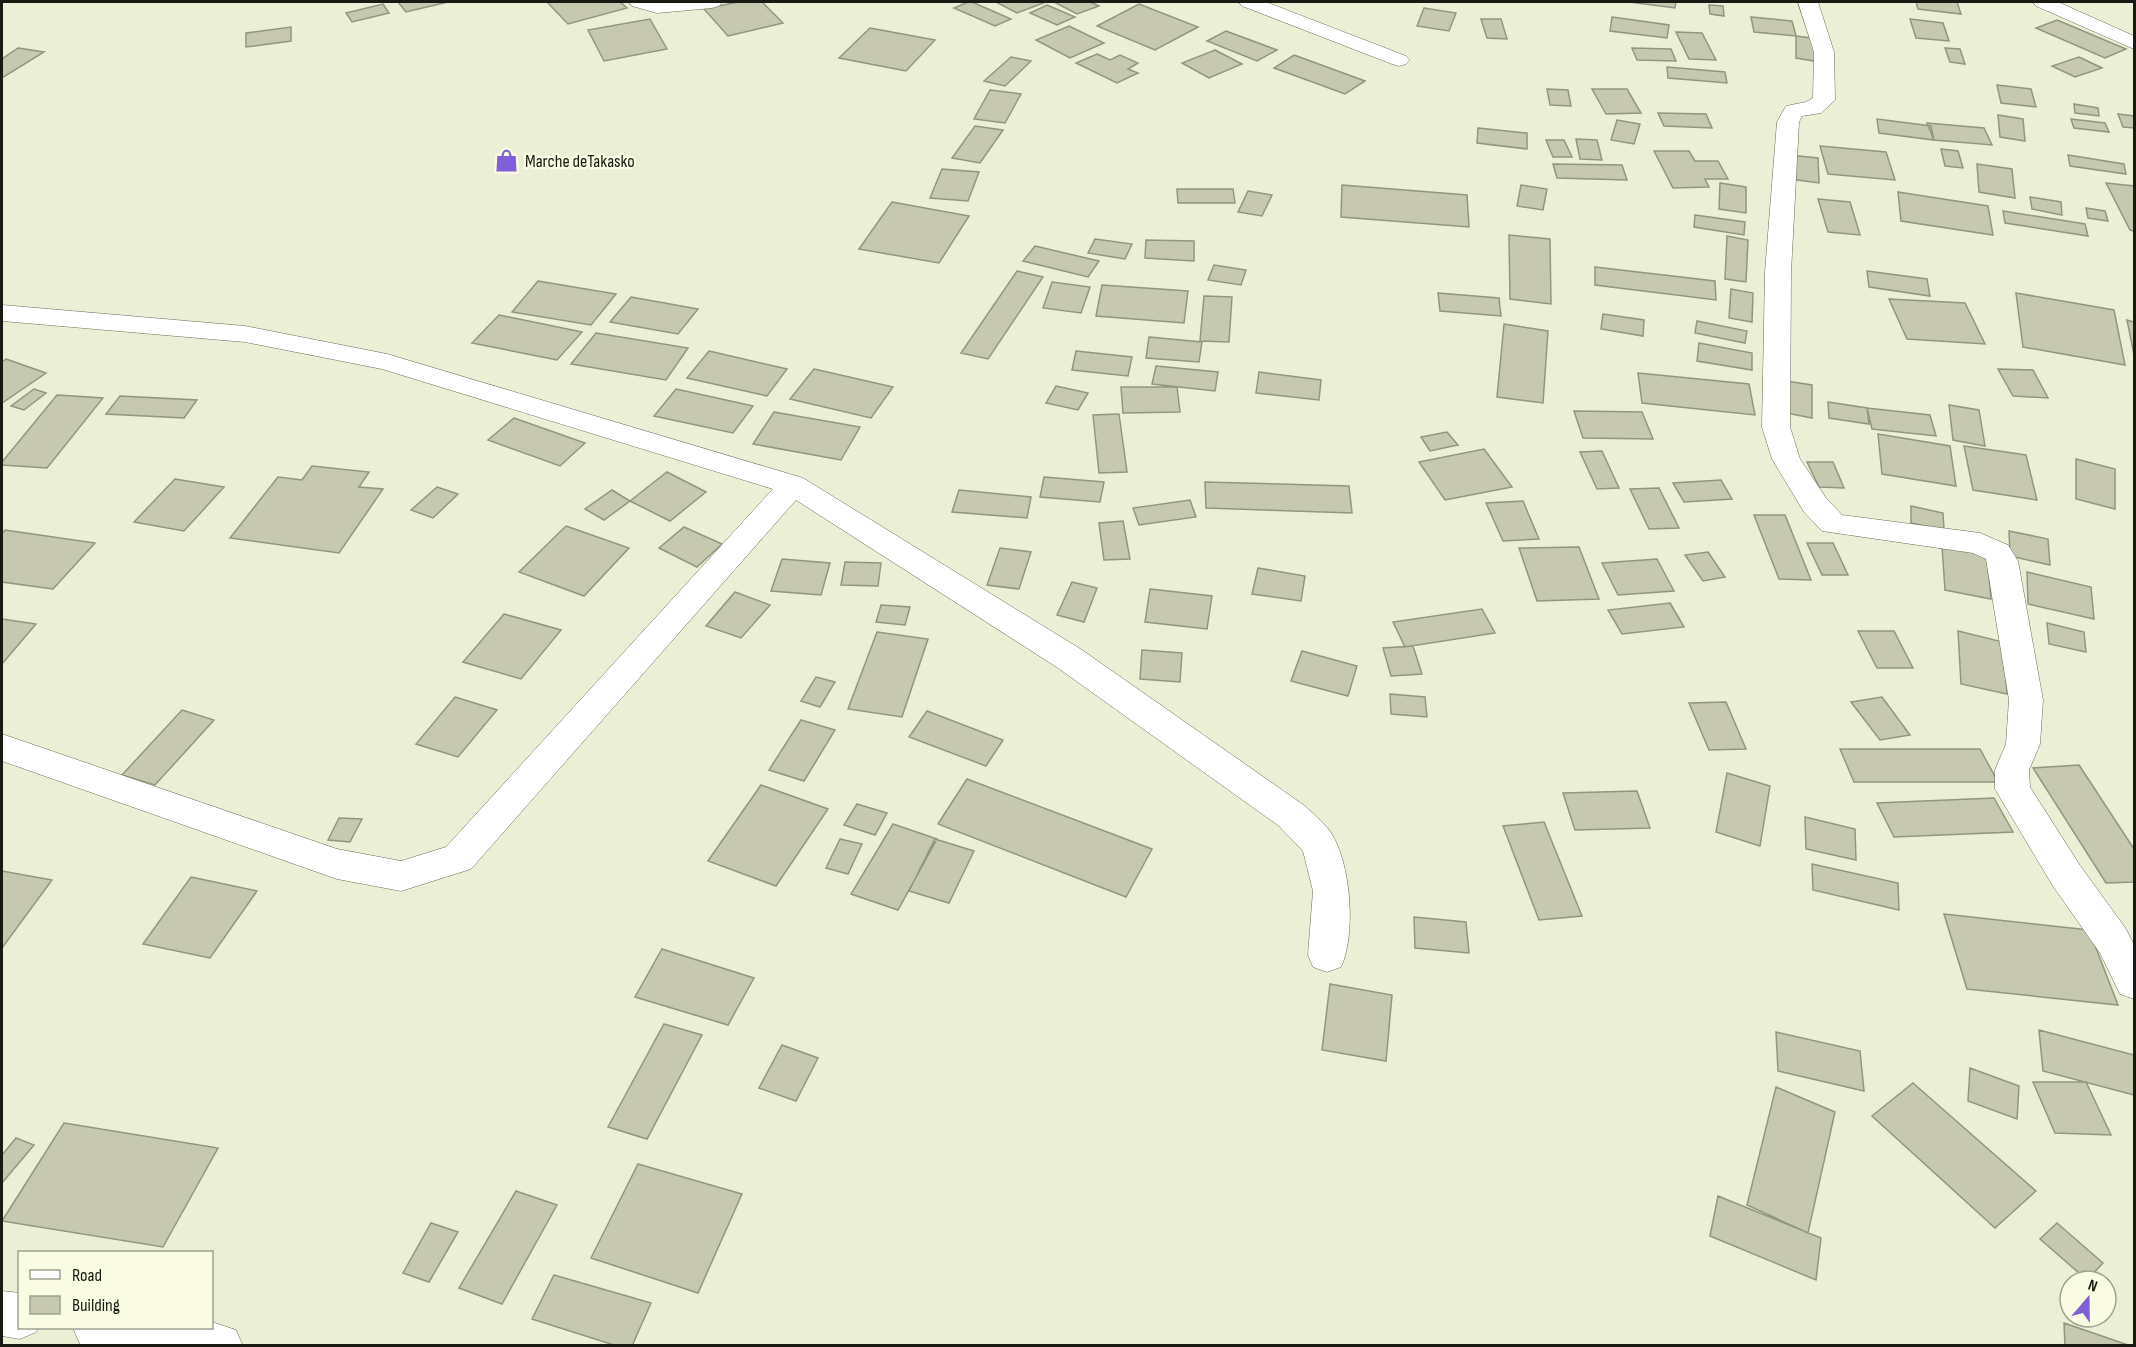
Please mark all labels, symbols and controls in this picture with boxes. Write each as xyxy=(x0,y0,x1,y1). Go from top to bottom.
shop icon: Marche deTakasko xyxy=(494,148,520,174)
place label: Marche deTakasko xyxy=(525,151,635,172)
legend xyxy=(18,1251,213,1329)
text: Road xyxy=(72,1265,102,1286)
north arrow xyxy=(2058,1269,2118,1329)
text: N xyxy=(2085,1276,2100,1297)
text: Building xyxy=(72,1295,120,1316)

